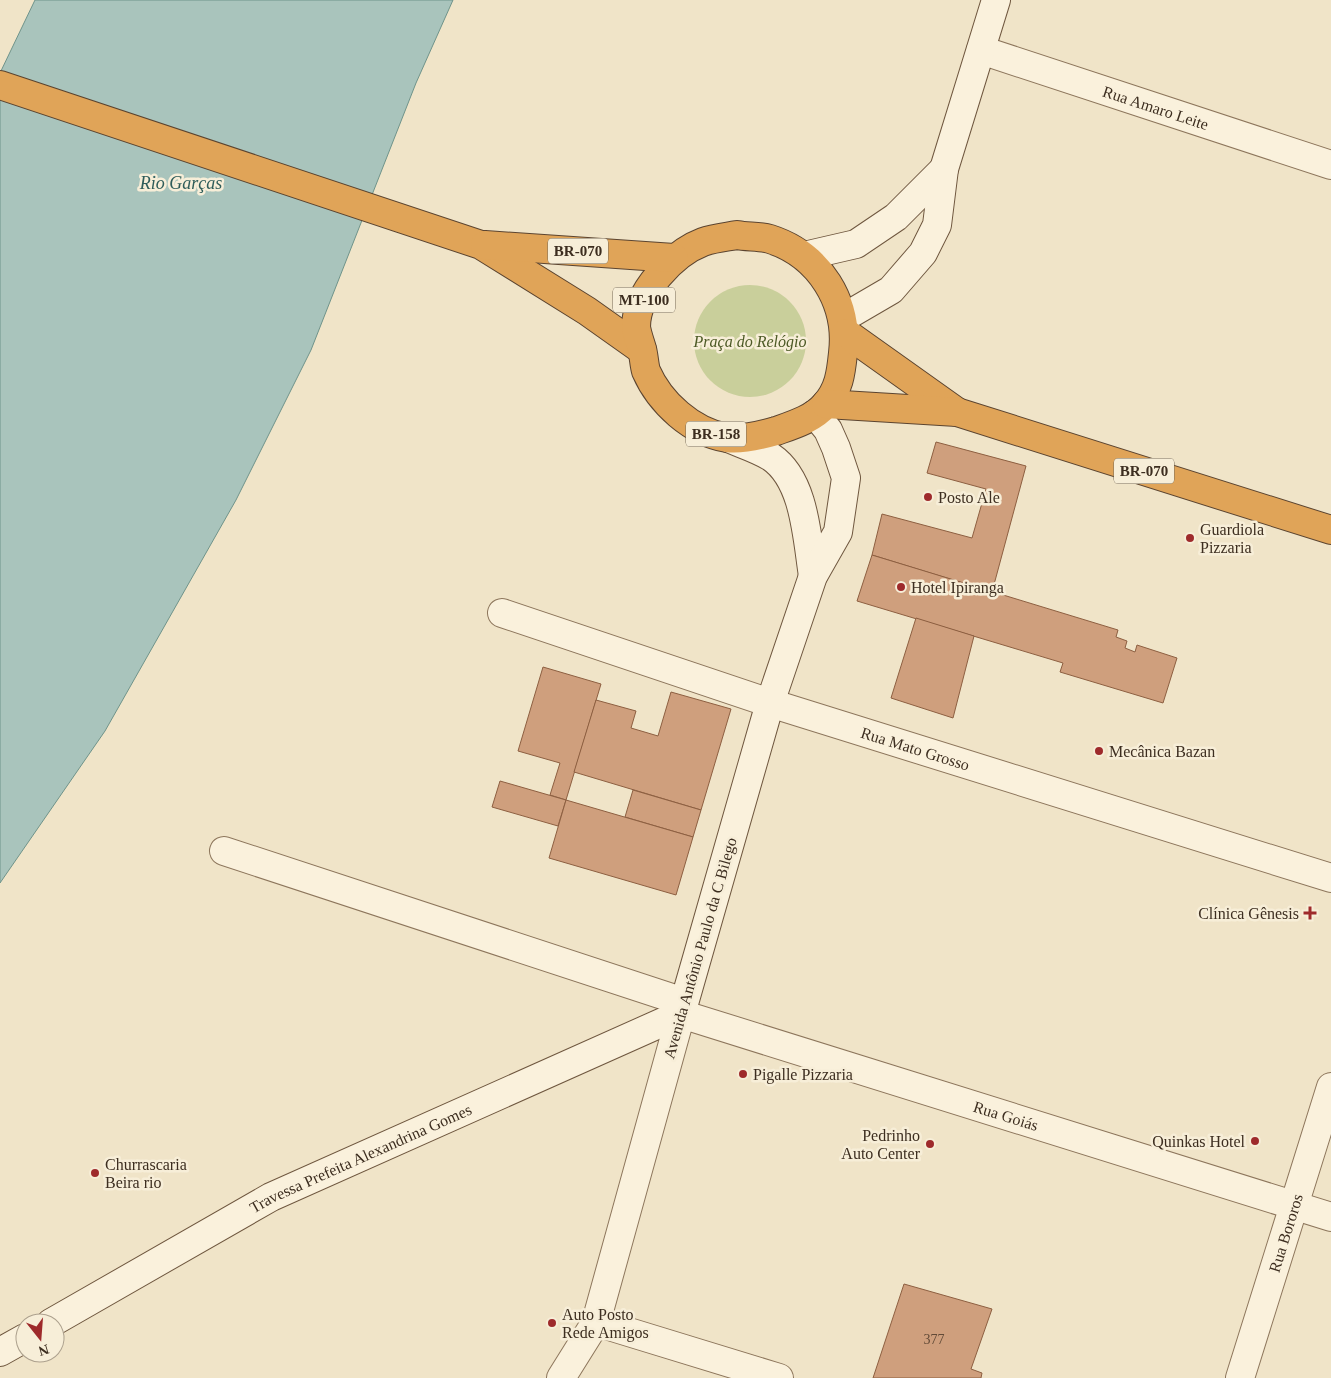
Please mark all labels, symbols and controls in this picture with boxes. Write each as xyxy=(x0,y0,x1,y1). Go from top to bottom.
street label: Rua Amaro Leite xyxy=(1101,82,1211,133)
water label: Rio Garças xyxy=(139,173,222,193)
road number: BR-070 xyxy=(548,238,608,264)
road number: MT-100 xyxy=(613,288,675,312)
park label: Praça do Relógio xyxy=(693,333,806,351)
road number: BR-158 xyxy=(686,422,746,446)
road number: BR-070 xyxy=(1114,458,1174,484)
place label: Posto Ale xyxy=(938,489,1000,506)
marker: Posto Ale xyxy=(922,491,934,503)
place label: Guardiola Pizzaria xyxy=(1200,521,1264,556)
marker: Guardiola Pizzaria xyxy=(1184,532,1196,544)
place label: Hotel Ipiranga xyxy=(911,579,1004,597)
marker: Hotel Ipiranga xyxy=(895,581,907,593)
street label: Rua Mato Grosso xyxy=(859,723,972,773)
place label: Mecânica Bazan xyxy=(1109,743,1215,760)
marker: Mecânica Bazan xyxy=(1093,745,1105,757)
street label: Avenida Antônio Paulo da C Bilego xyxy=(660,835,741,1061)
place label: Clínica Gênesis xyxy=(1198,905,1299,922)
marker: Clínica Gênesis xyxy=(1303,906,1317,920)
place label: Pigalle Pizzaria xyxy=(753,1066,853,1084)
marker: Pigalle Pizzaria xyxy=(737,1068,749,1080)
street label: Rua Goiás xyxy=(971,1097,1041,1134)
street label: Travessa Prefeita Alexandrina Gomes xyxy=(246,1100,474,1216)
place label: Pedrinho Auto Center xyxy=(841,1127,921,1162)
place label: Quinkas Hotel xyxy=(1152,1133,1246,1150)
marker: Quinkas Hotel xyxy=(1249,1135,1261,1147)
marker: Pedrinho Auto Center xyxy=(924,1138,936,1150)
place label: Churrascaria Beira rio xyxy=(105,1156,187,1191)
marker: Churrascaria Beira rio xyxy=(89,1167,101,1179)
street label: Rua Bororos xyxy=(1265,1192,1306,1274)
place label: Auto Posto Rede Amigos xyxy=(562,1306,649,1342)
north arrow xyxy=(15,1313,65,1363)
marker: Auto Posto Rede Amigos xyxy=(546,1317,558,1329)
house number: 377 xyxy=(924,1332,945,1347)
text: N xyxy=(37,1341,51,1359)

